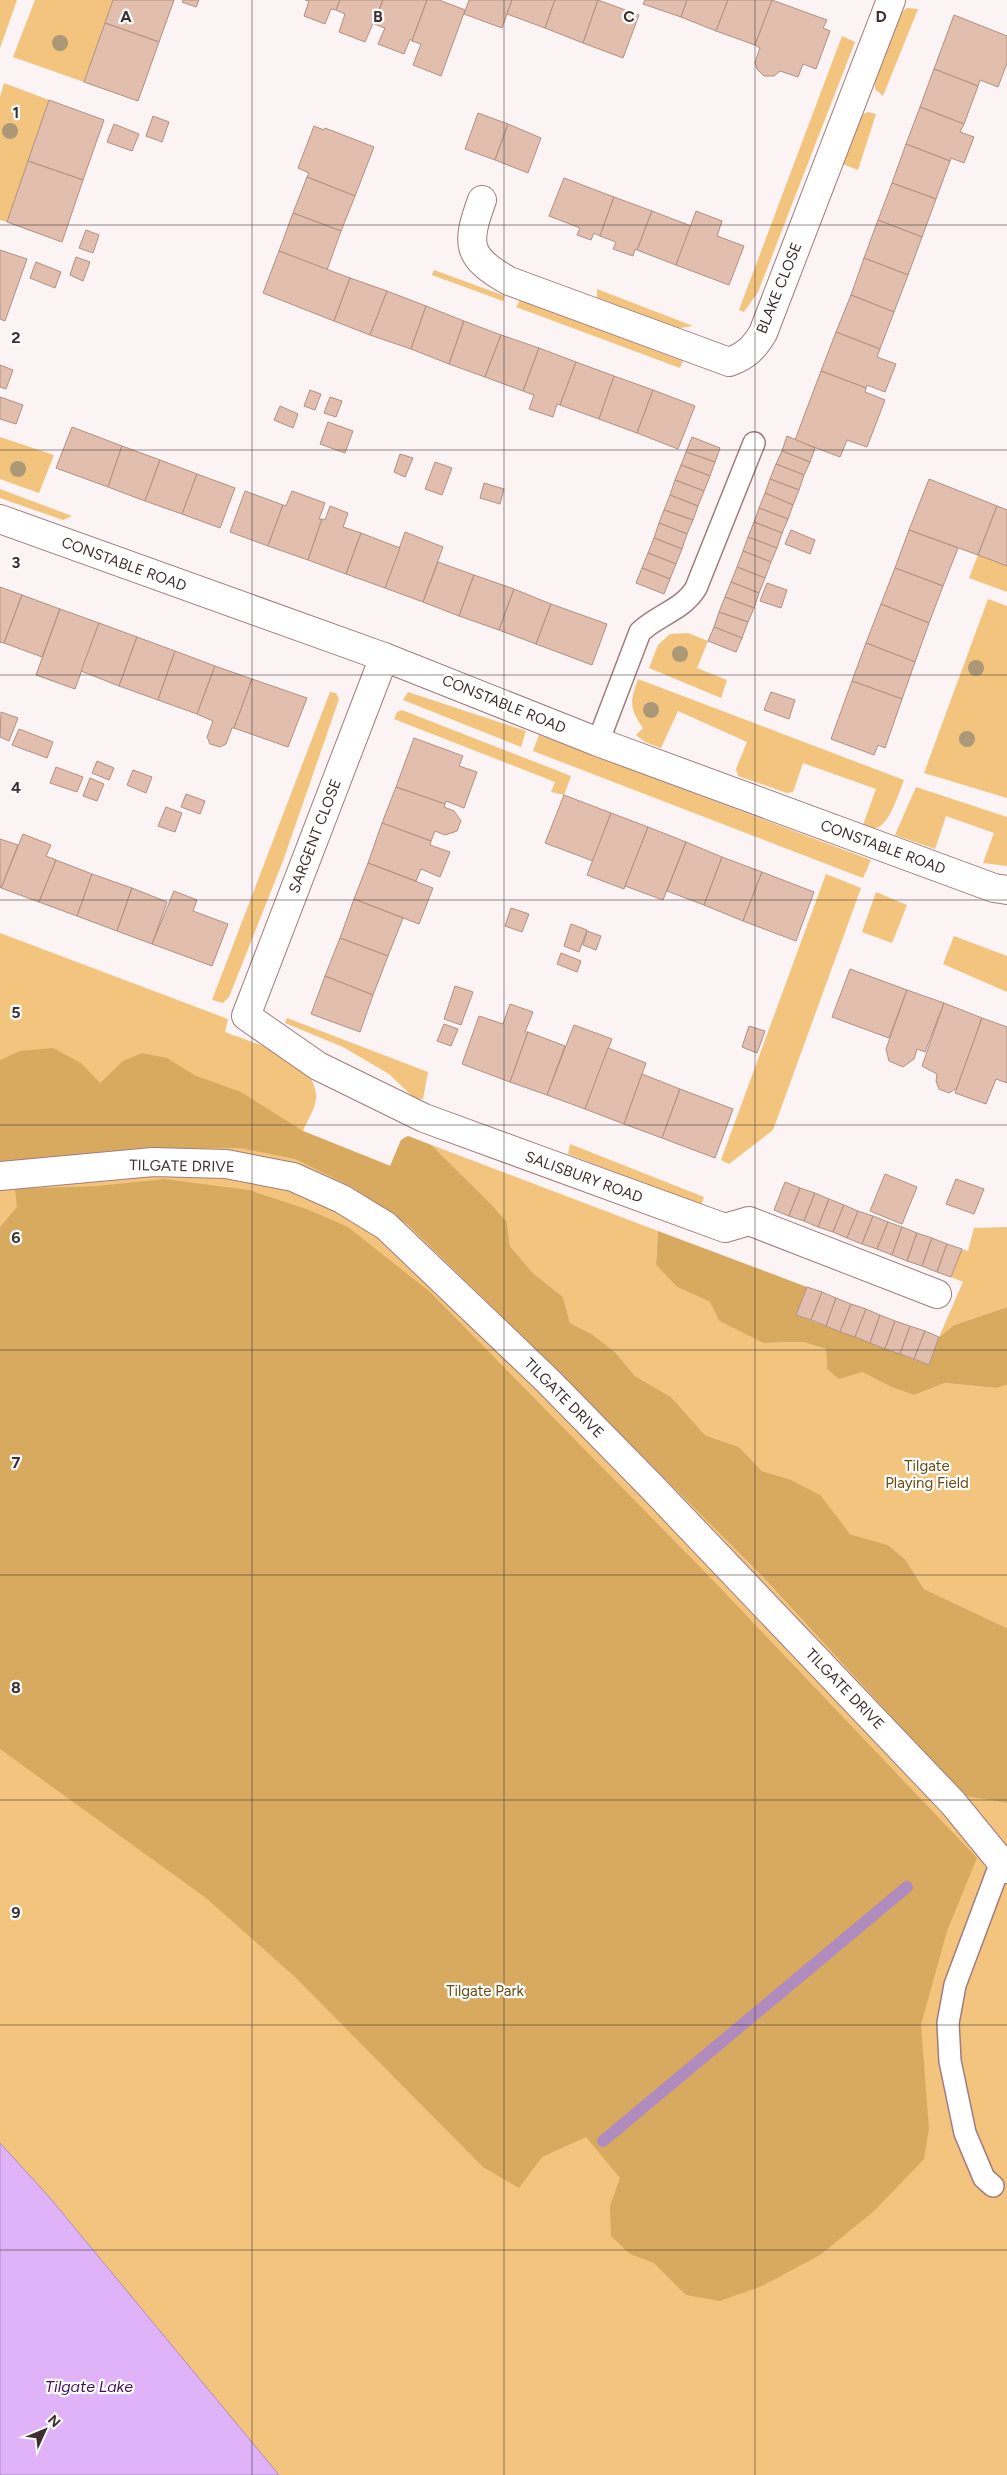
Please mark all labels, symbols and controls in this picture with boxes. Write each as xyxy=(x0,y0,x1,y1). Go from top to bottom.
text: A xyxy=(120,7,132,26)
text: B xyxy=(373,7,383,26)
text: C xyxy=(623,7,635,26)
text: D xyxy=(875,7,887,26)
text: 1 xyxy=(13,103,19,122)
street label: BLAKE CLOSE xyxy=(752,240,806,336)
text: 2 xyxy=(11,328,21,347)
street label: CONSTABLE ROAD xyxy=(59,533,189,595)
text: 3 xyxy=(12,553,21,572)
street label: CONSTABLE ROAD xyxy=(440,671,568,737)
street label: SARGENT CLOSE xyxy=(285,776,345,896)
text: 4 xyxy=(11,778,21,797)
street label: CONSTABLE ROAD xyxy=(818,816,948,878)
text: 5 xyxy=(11,1003,21,1022)
street label: SALISBURY ROAD xyxy=(523,1147,645,1207)
street label: TILGATE DRIVE xyxy=(129,1156,235,1176)
text: 6 xyxy=(11,1228,21,1247)
street label: TILGATE DRIVE xyxy=(520,1354,608,1442)
text: 7 xyxy=(12,1453,21,1472)
park label: Tilgate Playing Field xyxy=(885,1457,969,1492)
street label: TILGATE DRIVE xyxy=(802,1645,888,1733)
text: 8 xyxy=(11,1678,21,1697)
text: 9 xyxy=(11,1903,21,1922)
park label: Tilgate Park xyxy=(446,1982,525,2000)
water label: Tilgate Lake xyxy=(45,2377,133,2396)
north arrow xyxy=(20,2405,70,2455)
text: N xyxy=(44,2412,64,2431)

